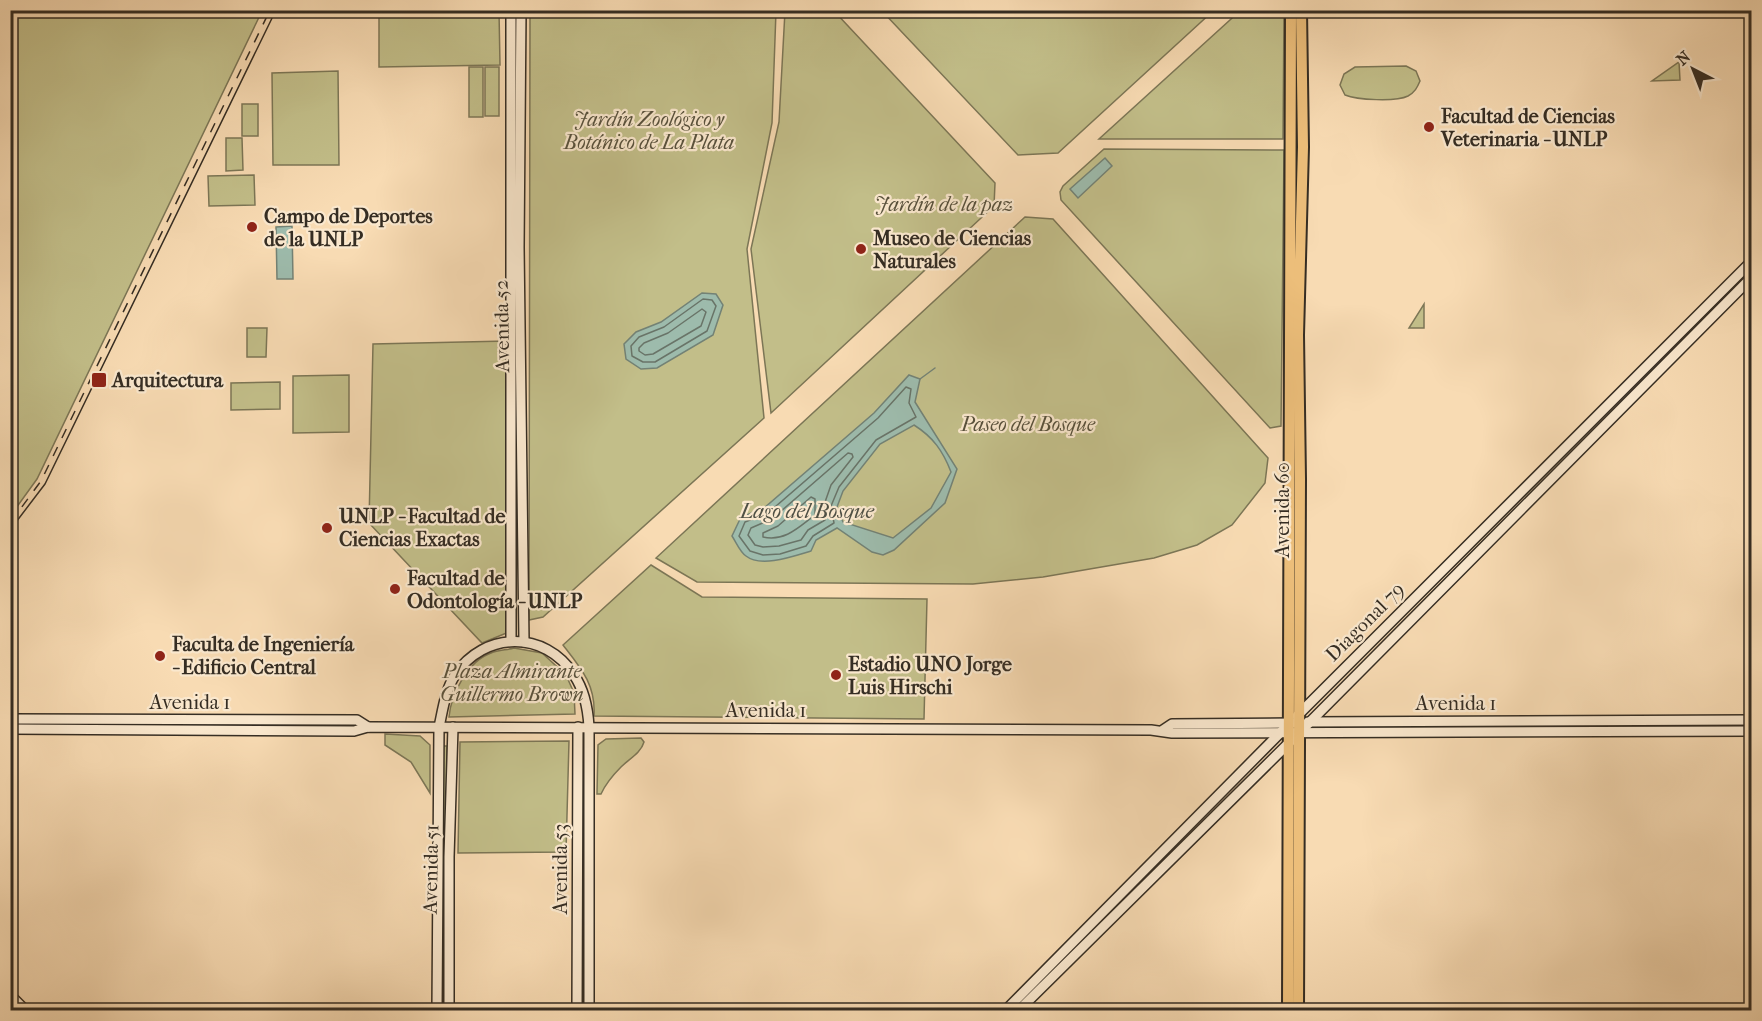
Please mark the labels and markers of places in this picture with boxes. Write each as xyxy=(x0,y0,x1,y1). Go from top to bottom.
place label: Facultad de Ciencias Veterinaria - UNLP xyxy=(1440,105,1616,151)
marker: Facultad de Ciencias Veterinaria - UNLP xyxy=(1422,120,1436,134)
place label: Campo de Deportes de la UNLP xyxy=(264,205,433,251)
marker: Campo de Deportes de la UNLP xyxy=(245,220,259,234)
place label: Museo de Ciencias Naturales xyxy=(872,227,1032,273)
marker: Museo de Ciencias Naturales xyxy=(854,242,868,256)
place label: Arquitectura xyxy=(110,369,224,392)
marker: Arquitectura xyxy=(90,371,108,389)
place label: UNLP - Facultad de Ciencias Exactas xyxy=(338,505,505,551)
marker: UNLP - Facultad de Ciencias Exactas xyxy=(320,521,334,535)
place label: Facultad de Odontología - UNLP xyxy=(406,567,582,613)
marker: Facultad de Odontología - UNLP xyxy=(388,582,402,596)
place label: Faculta de Ingeniería - Edificio Central xyxy=(171,633,355,679)
marker: Faculta de Ingeniería - Edificio Central xyxy=(153,649,167,663)
place label: Estadio UNO Jorge Luis Hirschi xyxy=(848,653,1012,699)
marker: Estadio UNO Jorge Luis Hirschi xyxy=(829,668,843,682)

